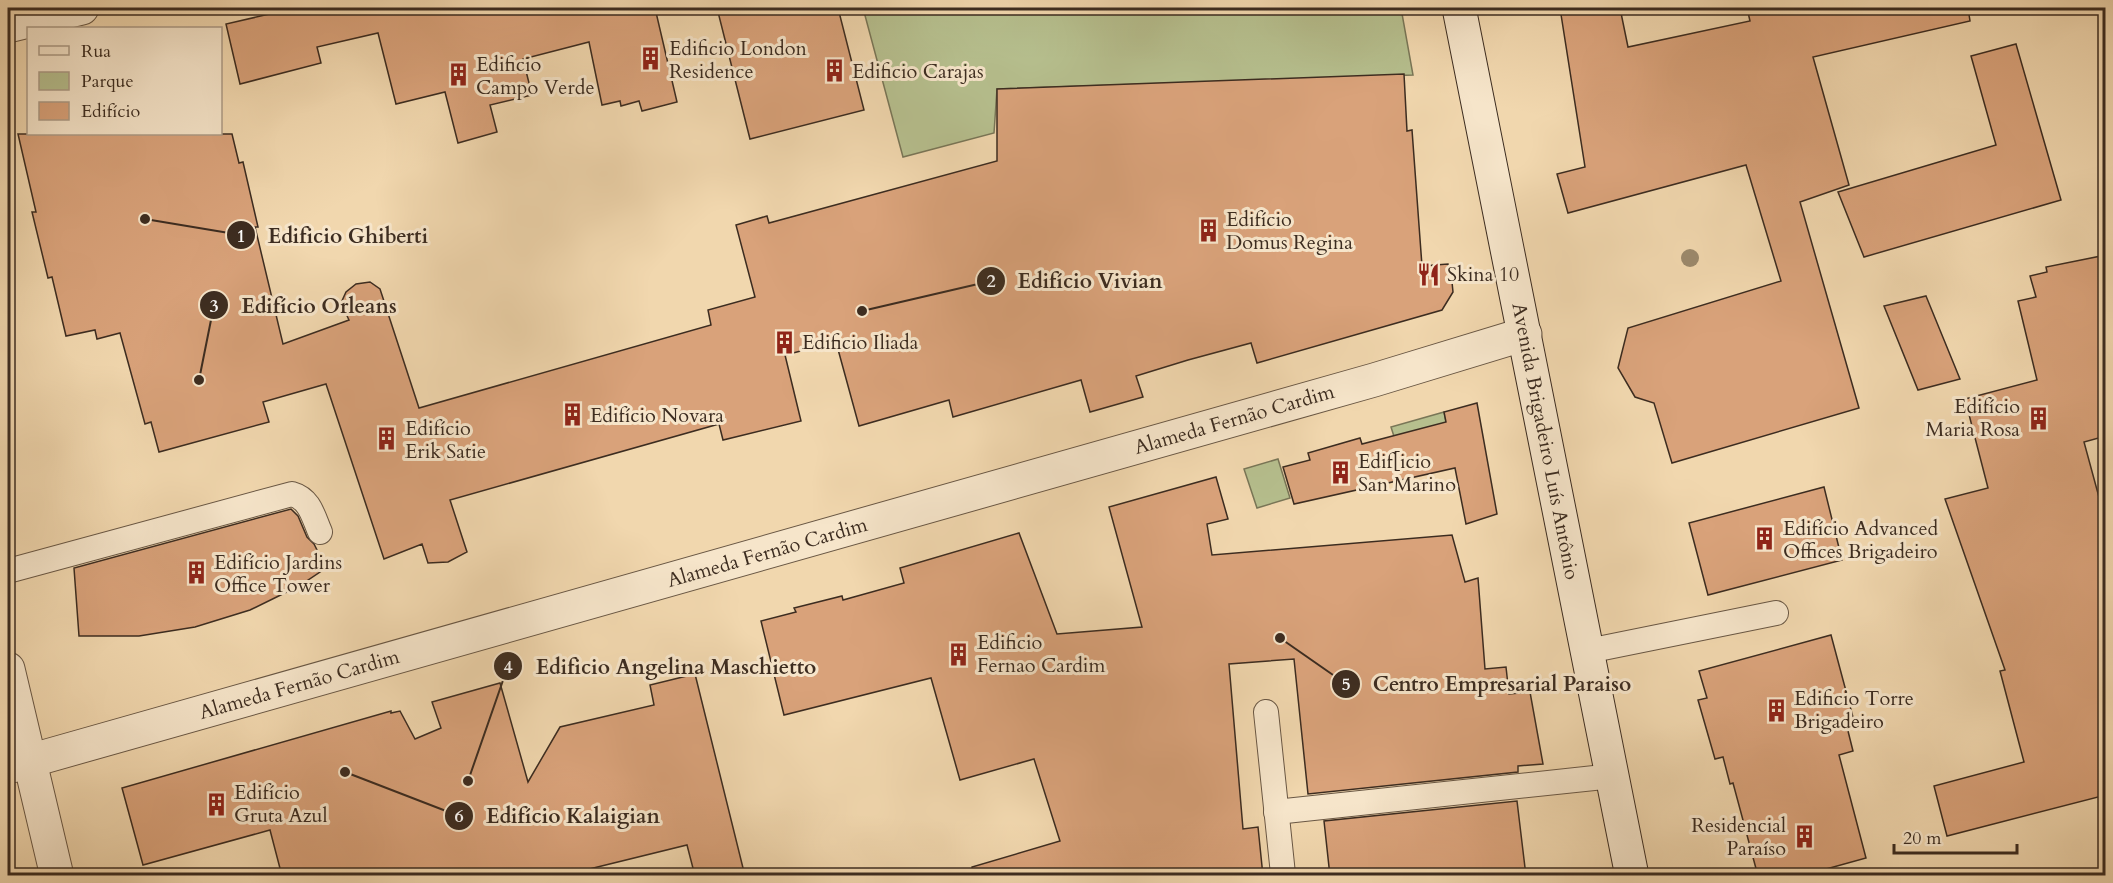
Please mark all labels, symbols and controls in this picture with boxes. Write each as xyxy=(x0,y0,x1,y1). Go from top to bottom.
legend xyxy=(27,27,222,135)
place label: Edificio London Residence xyxy=(669,35,808,85)
text: Rua xyxy=(81,39,111,64)
building icon: Edificio London Residence xyxy=(638,46,664,72)
place label: Edificio Campo Verde xyxy=(476,51,594,101)
building icon: Edificio Carajas xyxy=(821,58,847,84)
place label: Edificio Carajas xyxy=(852,58,984,85)
building icon: Edificio Campo Verde xyxy=(445,62,471,88)
text: Parque xyxy=(81,69,134,94)
text: Edifício xyxy=(81,99,141,124)
place label: Edifício Domus Regina xyxy=(1226,206,1353,256)
callout: Edificio Ghiberti xyxy=(226,216,440,255)
building icon: Edifício Domus Regina xyxy=(1195,217,1221,243)
text: Edificio Ghiberti xyxy=(268,222,429,251)
text: 1 xyxy=(236,224,246,249)
callout: Edifício Vivian xyxy=(976,261,1175,300)
restaurant icon: Skina 10 xyxy=(1416,261,1442,287)
place label: Skina 10 xyxy=(1447,261,1519,288)
text: Edifício Vivian xyxy=(1018,267,1163,296)
text: 2 xyxy=(986,269,996,294)
callout: Edifício Orleans xyxy=(199,286,409,325)
text: Edifício Orleans xyxy=(241,292,397,321)
text: 3 xyxy=(209,294,219,319)
street label: Avenida Brigadeiro Luís Antônio xyxy=(1505,300,1586,582)
building icon: Edificio Iliada xyxy=(771,329,797,355)
place label: Edificio Iliada xyxy=(802,329,919,356)
street label: Alameda Fernão Cardim xyxy=(1131,378,1337,461)
place label: Edifício Maria Rosa xyxy=(1926,393,2020,443)
building icon: Edifício Novara xyxy=(559,402,585,428)
place label: Edifício Novara xyxy=(590,402,724,429)
building icon: Edifício Maria Rosa xyxy=(2025,405,2051,431)
place label: Edifício Erik Satie xyxy=(405,415,486,465)
building icon: Edifício Erik Satie xyxy=(374,426,400,452)
place label: Edif[icio San Marino xyxy=(1358,448,1456,498)
building icon: Edif[icio San Marino xyxy=(1327,460,1353,486)
street label: Alameda Fernão Cardim xyxy=(664,511,870,594)
place label: Edifício Advanced Offices Brigadeiro xyxy=(1783,515,1938,565)
building icon: Edifício Advanced Offices Brigadeiro xyxy=(1752,526,1778,552)
place label: Edifício Jardins Office Tower xyxy=(214,549,342,599)
building icon: Edifício Jardins Office Tower xyxy=(183,560,209,586)
place label: Edificio Fernao Cardim xyxy=(977,629,1105,679)
building icon: Edificio Fernao Cardim xyxy=(946,641,972,667)
street label: Alameda Fernão Cardim xyxy=(196,643,402,726)
callout: Edificio Angelina Maschietto xyxy=(493,647,828,686)
text: Edificio Angelina Maschietto xyxy=(536,653,816,682)
text: 4 xyxy=(503,655,513,680)
callout: Centro Empresarial Paraiso xyxy=(1331,664,1643,703)
text: Centro Empresarial Paraiso xyxy=(1373,670,1631,699)
text: 5 xyxy=(1341,672,1351,697)
place label: Edificio Torre Brigadeiro xyxy=(1794,685,1914,735)
building icon: Edificio Torre Brigadeiro xyxy=(1763,697,1789,723)
place label: Edifício Gruta Azul xyxy=(234,779,328,829)
building icon: Edifício Gruta Azul xyxy=(203,791,229,817)
callout: Edifício Kalaigian xyxy=(444,796,672,835)
text: Edifício Kalaigian xyxy=(486,802,660,831)
text: 6 xyxy=(454,804,464,829)
place label: Residencial Paraíso xyxy=(1691,812,1786,862)
scale bar xyxy=(1894,817,2017,855)
building icon: Residencial Paraíso xyxy=(1791,823,1817,849)
text: 20 m xyxy=(1903,826,1942,851)

